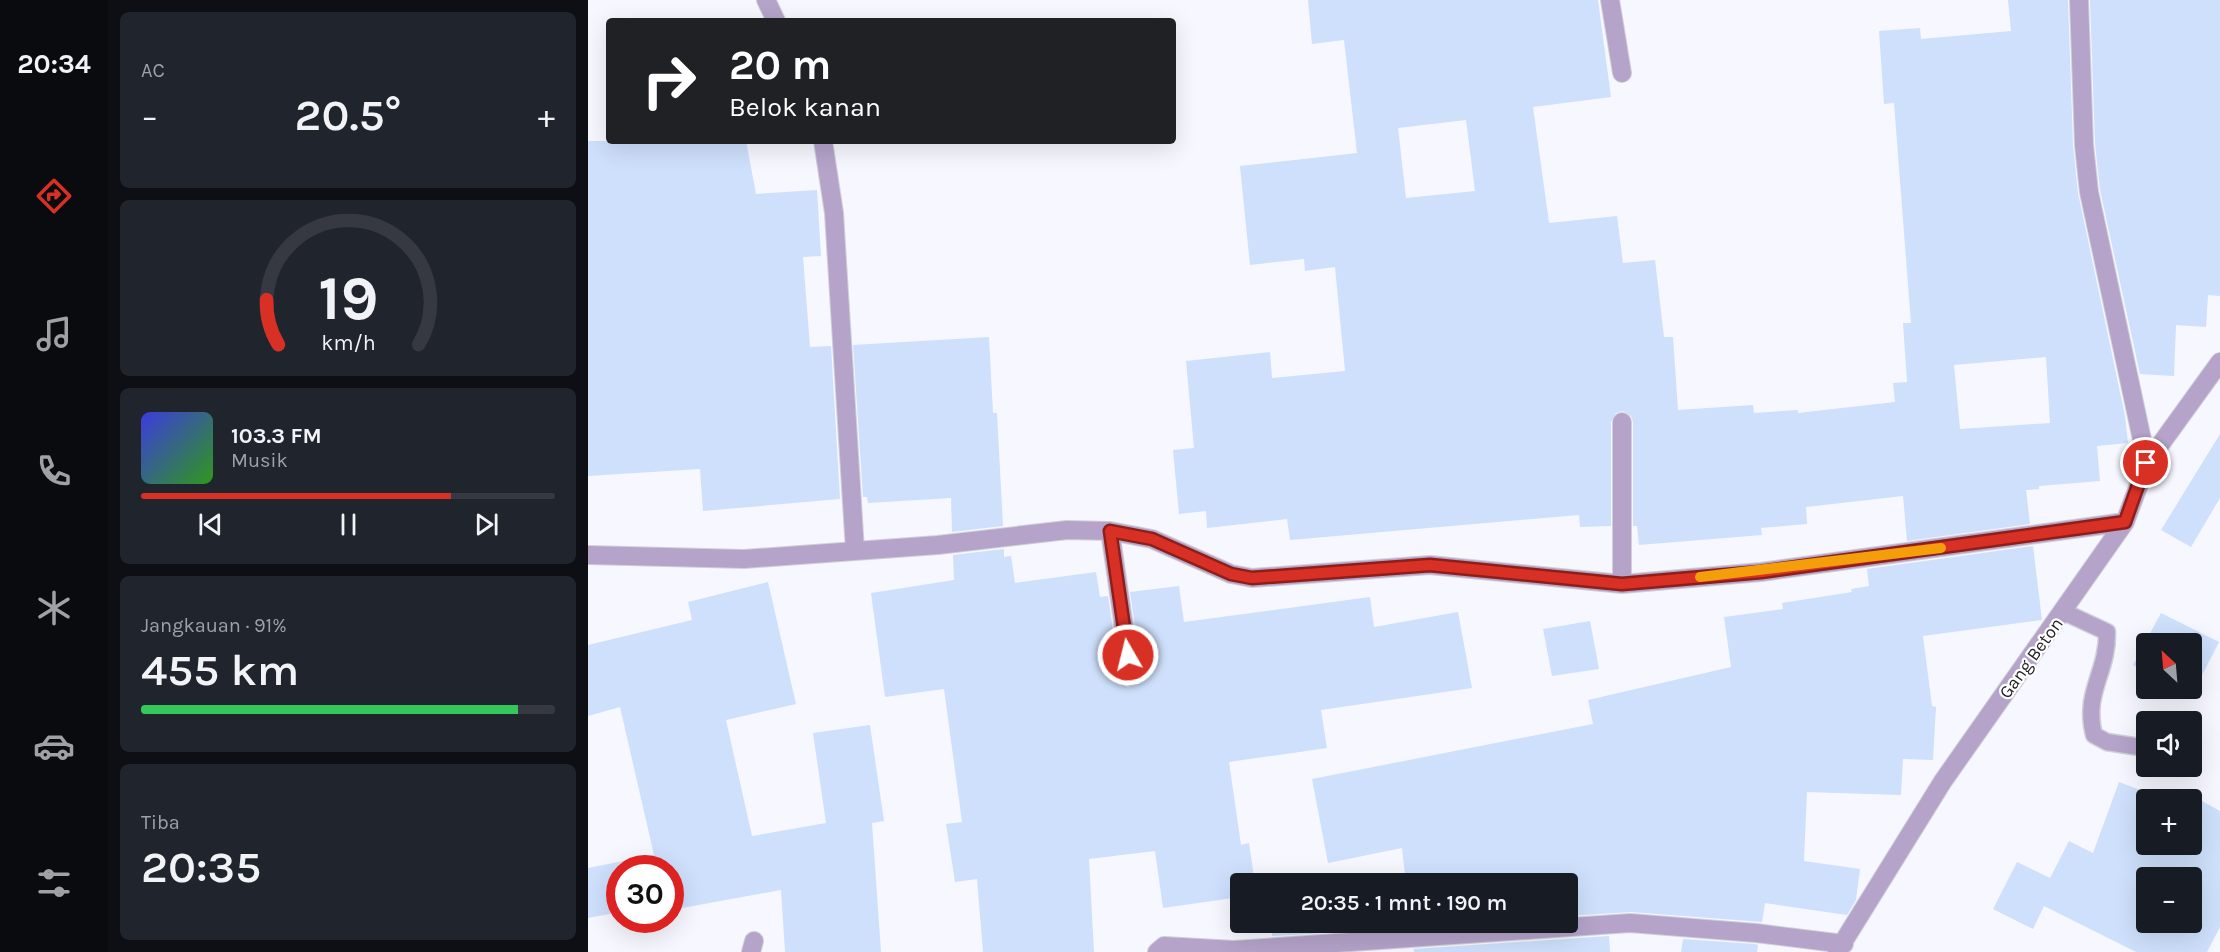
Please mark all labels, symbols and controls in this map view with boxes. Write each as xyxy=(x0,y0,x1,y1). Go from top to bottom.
text: 20 m xyxy=(729,40,831,90)
icon: right xyxy=(630,42,708,120)
text: 20:34 xyxy=(17,48,91,80)
text: AC xyxy=(141,59,165,82)
text: 20.5° xyxy=(295,89,401,141)
text: Belok kanan xyxy=(729,91,881,123)
text: − xyxy=(141,97,158,135)
text: + xyxy=(538,97,555,135)
icon: directions xyxy=(33,175,75,217)
text: 19 xyxy=(318,262,378,335)
icon: music xyxy=(33,313,75,355)
text: km/h xyxy=(321,330,375,355)
text: 103.3 FM xyxy=(231,423,322,449)
pin xyxy=(2120,437,2171,488)
icon: arrive xyxy=(2129,446,2162,479)
text: Musik xyxy=(231,449,288,472)
icon: phone xyxy=(33,450,75,492)
icon: previous xyxy=(194,508,227,541)
icon: pause xyxy=(332,508,365,541)
icon: next xyxy=(470,508,503,541)
icon: climate xyxy=(33,587,75,629)
street label: Gang Beton xyxy=(1994,613,2068,703)
text: Jangkauan · 91% xyxy=(141,614,287,637)
position arrow xyxy=(1096,623,1160,687)
north arrow xyxy=(2136,633,2202,699)
map controls xyxy=(2136,633,2202,933)
text: 455 km xyxy=(141,644,299,696)
button: sound xyxy=(2136,711,2202,777)
icon: car xyxy=(33,725,75,767)
button: + xyxy=(2136,789,2202,855)
text: Tiba xyxy=(141,811,180,834)
text: 20:35 xyxy=(141,841,261,893)
speed limit sign: 30 xyxy=(606,855,684,933)
icon: filters xyxy=(33,862,75,904)
button: − xyxy=(2136,867,2202,933)
text: 20:35 · 1 mnt · 190 m xyxy=(1301,890,1507,916)

